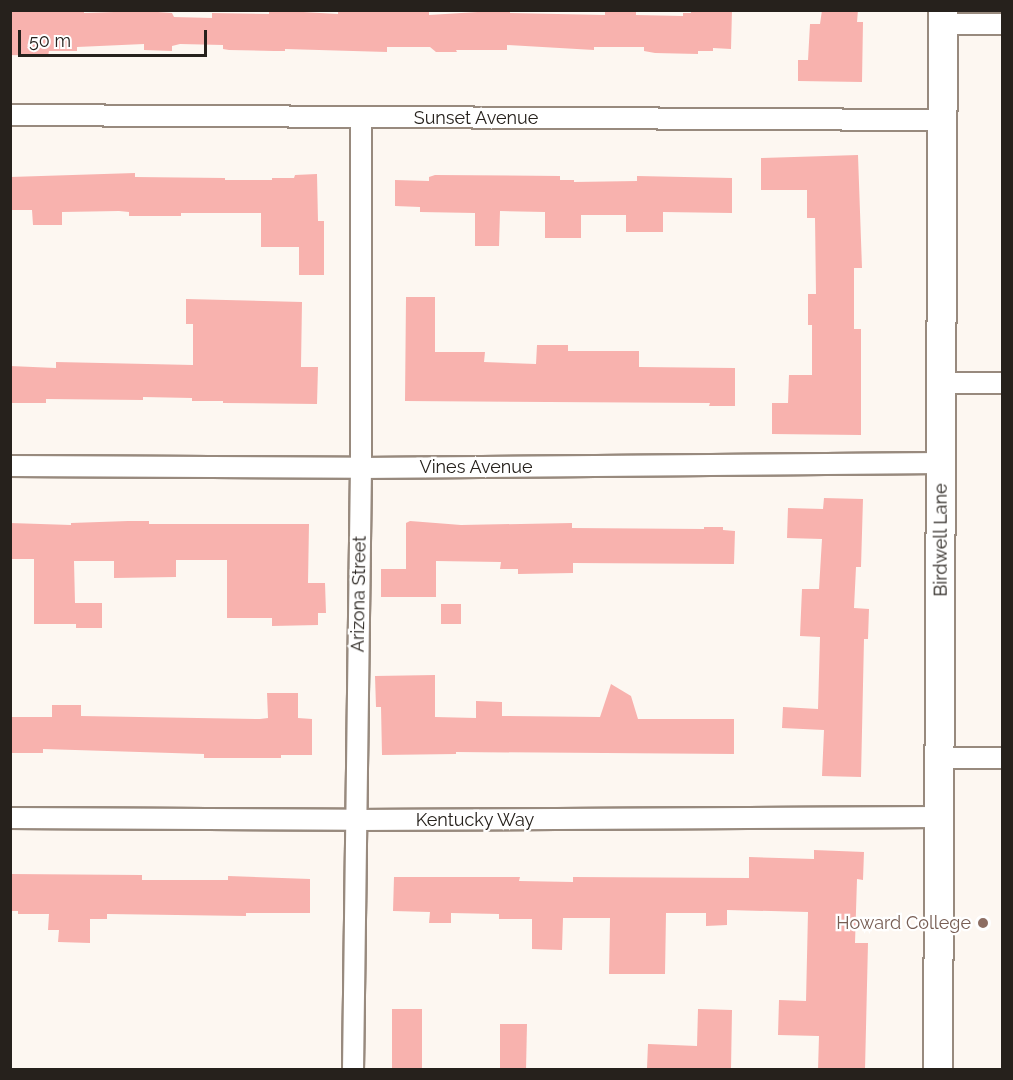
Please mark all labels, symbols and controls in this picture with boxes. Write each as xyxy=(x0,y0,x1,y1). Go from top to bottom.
scale bar xyxy=(21,18,210,56)
text: 50 m xyxy=(29,30,71,51)
street label: Sunset Avenue xyxy=(413,107,539,129)
street label: Vines Avenue xyxy=(419,456,533,478)
street label: Birdwell Lane xyxy=(930,483,952,597)
street label: Arizona Street xyxy=(347,536,371,652)
street label: Kentucky Way xyxy=(415,809,535,831)
place label: Howard College xyxy=(836,912,971,934)
marker: Howard College xyxy=(976,916,990,930)

